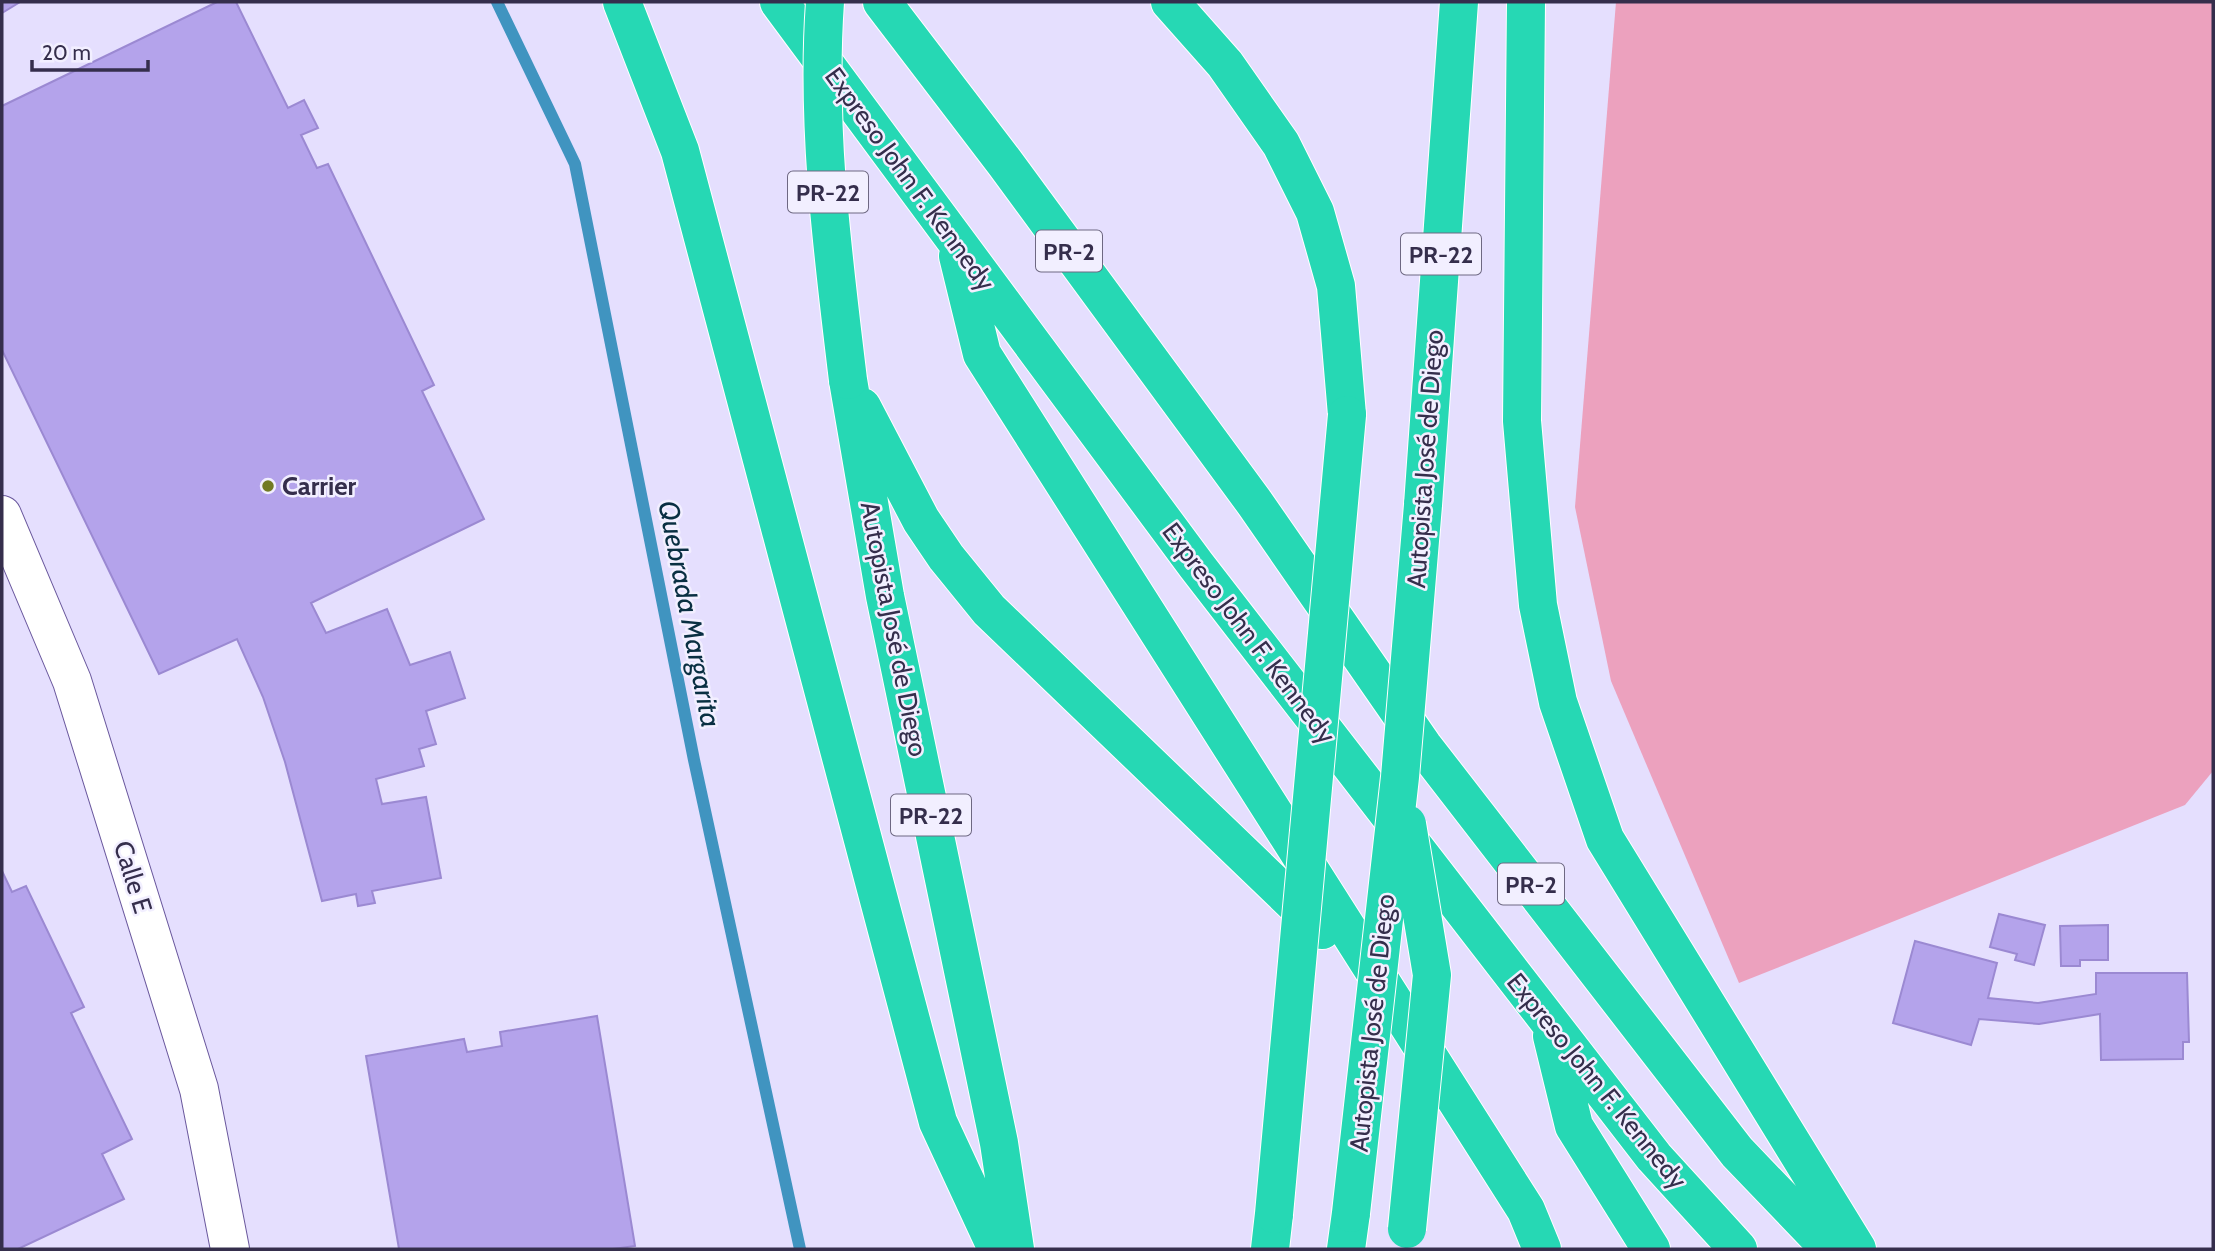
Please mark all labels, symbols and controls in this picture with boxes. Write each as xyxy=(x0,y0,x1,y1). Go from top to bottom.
scale bar xyxy=(32,28,147,72)
text: 20 m xyxy=(42,40,91,65)
street label: Expreso John F. Kennedy xyxy=(818,61,1002,297)
road number: PR-22 xyxy=(788,172,868,212)
road number: PR-2 xyxy=(1036,230,1102,272)
road number: PR-22 xyxy=(1401,233,1481,274)
street label: Autopista José de Diego xyxy=(1400,329,1450,589)
place label: Carrier xyxy=(282,470,357,502)
marker: Carrier xyxy=(260,478,276,494)
water label: Quebrada Margarita xyxy=(651,498,729,730)
street label: Autopista José de Diego xyxy=(854,499,934,759)
street label: Expreso John F. Kennedy xyxy=(1155,516,1343,750)
road number: PR-22 xyxy=(891,794,971,836)
street label: Calle E xyxy=(107,837,159,917)
road number: PR-2 xyxy=(1498,864,1564,904)
street label: Autopista José de Diego xyxy=(1343,893,1401,1153)
street label: Expreso John F. Kennedy xyxy=(1500,967,1694,1195)

